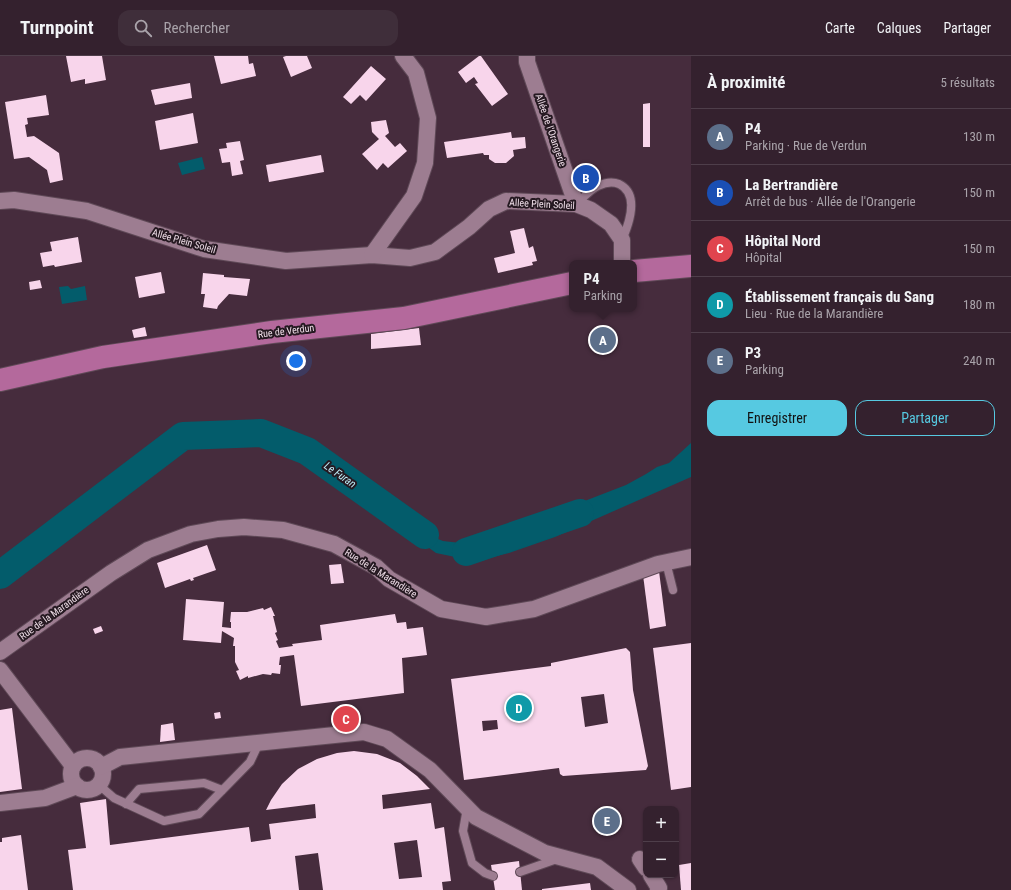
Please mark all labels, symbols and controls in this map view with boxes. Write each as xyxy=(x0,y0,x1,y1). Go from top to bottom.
search box xyxy=(118,10,398,46)
text: Turnpoint xyxy=(20,16,94,39)
icon: search xyxy=(132,17,154,39)
text: Rechercher xyxy=(164,19,230,37)
text: Carte xyxy=(825,20,855,36)
text: Calques xyxy=(877,20,921,36)
text: Partager xyxy=(943,20,991,36)
text: À proximité xyxy=(707,72,785,92)
text: 5 résultats xyxy=(941,75,995,90)
street label: Allée de l'Orangerie xyxy=(533,92,569,168)
text: P4 xyxy=(745,120,761,138)
text: A xyxy=(716,129,724,144)
text: 130 m xyxy=(963,129,995,144)
text: Parking · Rue de Verdun xyxy=(745,138,867,153)
pin: B xyxy=(573,163,599,193)
text: La Bertrandière xyxy=(745,176,838,194)
text: B xyxy=(716,185,724,200)
text: 150 m xyxy=(963,185,995,200)
text: Arrêt de bus · Allée de l'Orangerie xyxy=(745,194,916,209)
street label: Allée Plein Soleil xyxy=(509,197,575,211)
street label: Allée Plein Soleil xyxy=(151,227,217,255)
text: Hôpital Nord xyxy=(745,232,821,250)
text: C xyxy=(716,241,724,256)
text: 150 m xyxy=(963,241,995,256)
text: Hôpital xyxy=(745,250,782,265)
popup xyxy=(569,260,637,312)
text: P4 xyxy=(584,270,600,288)
text: Parking xyxy=(584,288,622,303)
text: Établissement français du Sang xyxy=(745,288,934,306)
text: D xyxy=(716,297,724,312)
text: 180 m xyxy=(963,297,995,312)
text: Lieu · Rue de la Marandière xyxy=(745,306,883,321)
street label: Rue de Verdun xyxy=(257,322,315,340)
pin: A xyxy=(590,325,616,355)
text: P3 xyxy=(745,344,761,362)
your location xyxy=(286,351,306,371)
text: E xyxy=(717,353,723,368)
text: 240 m xyxy=(963,353,995,368)
text: Parking xyxy=(745,362,784,377)
button: Enregistrer xyxy=(707,400,847,436)
button: Partager xyxy=(855,400,995,436)
water label: Le Furan xyxy=(322,459,358,491)
street label: Rue de la Marandière xyxy=(343,546,419,600)
street label: Rue de la Marandière xyxy=(17,584,91,642)
pin: D xyxy=(506,693,532,723)
pin: C xyxy=(333,704,359,734)
pin: E xyxy=(594,806,620,836)
map controls xyxy=(643,806,679,878)
button: + xyxy=(643,806,679,842)
button: − xyxy=(643,842,679,878)

